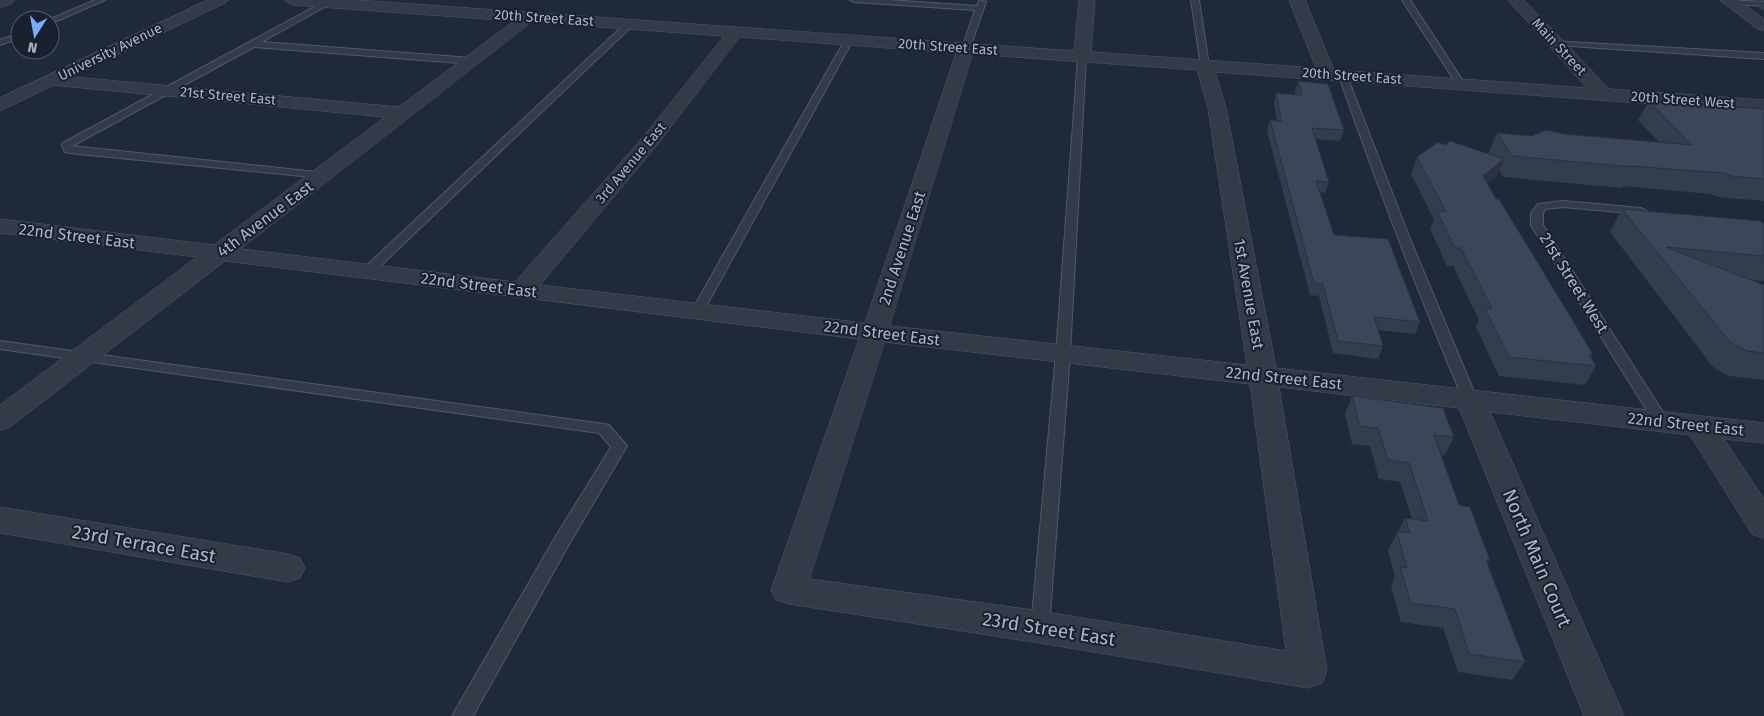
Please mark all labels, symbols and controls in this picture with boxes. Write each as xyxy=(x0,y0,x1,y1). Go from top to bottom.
street label: 20th Street East xyxy=(494,6,595,30)
north arrow xyxy=(10,10,60,60)
street label: Main Street xyxy=(1528,15,1591,80)
street label: University Avenue xyxy=(55,19,165,85)
street label: 20th Street East xyxy=(898,35,999,59)
text: N xyxy=(26,38,39,57)
street label: 20th Street East xyxy=(1302,64,1403,88)
street label: 21st Street East xyxy=(179,83,278,109)
street label: 20th Street West xyxy=(1631,88,1736,112)
street label: 3rd Avenue East xyxy=(592,118,670,207)
street label: 4th Avenue East xyxy=(213,177,317,261)
street label: 2nd Avenue East xyxy=(875,188,929,307)
street label: 22nd Street East xyxy=(18,219,136,253)
street label: 21st Street West xyxy=(1536,229,1613,337)
street label: 1st Avenue East xyxy=(1230,237,1268,351)
street label: 22nd Street East xyxy=(420,268,538,302)
street label: 22nd Street East xyxy=(823,316,941,350)
street label: 22nd Street East xyxy=(1225,362,1343,394)
street label: 22nd Street East xyxy=(1627,408,1745,440)
street label: North Main Court xyxy=(1498,486,1576,631)
street label: 23rd Terrace East xyxy=(70,520,218,568)
street label: 23rd Street East xyxy=(981,607,1117,651)

